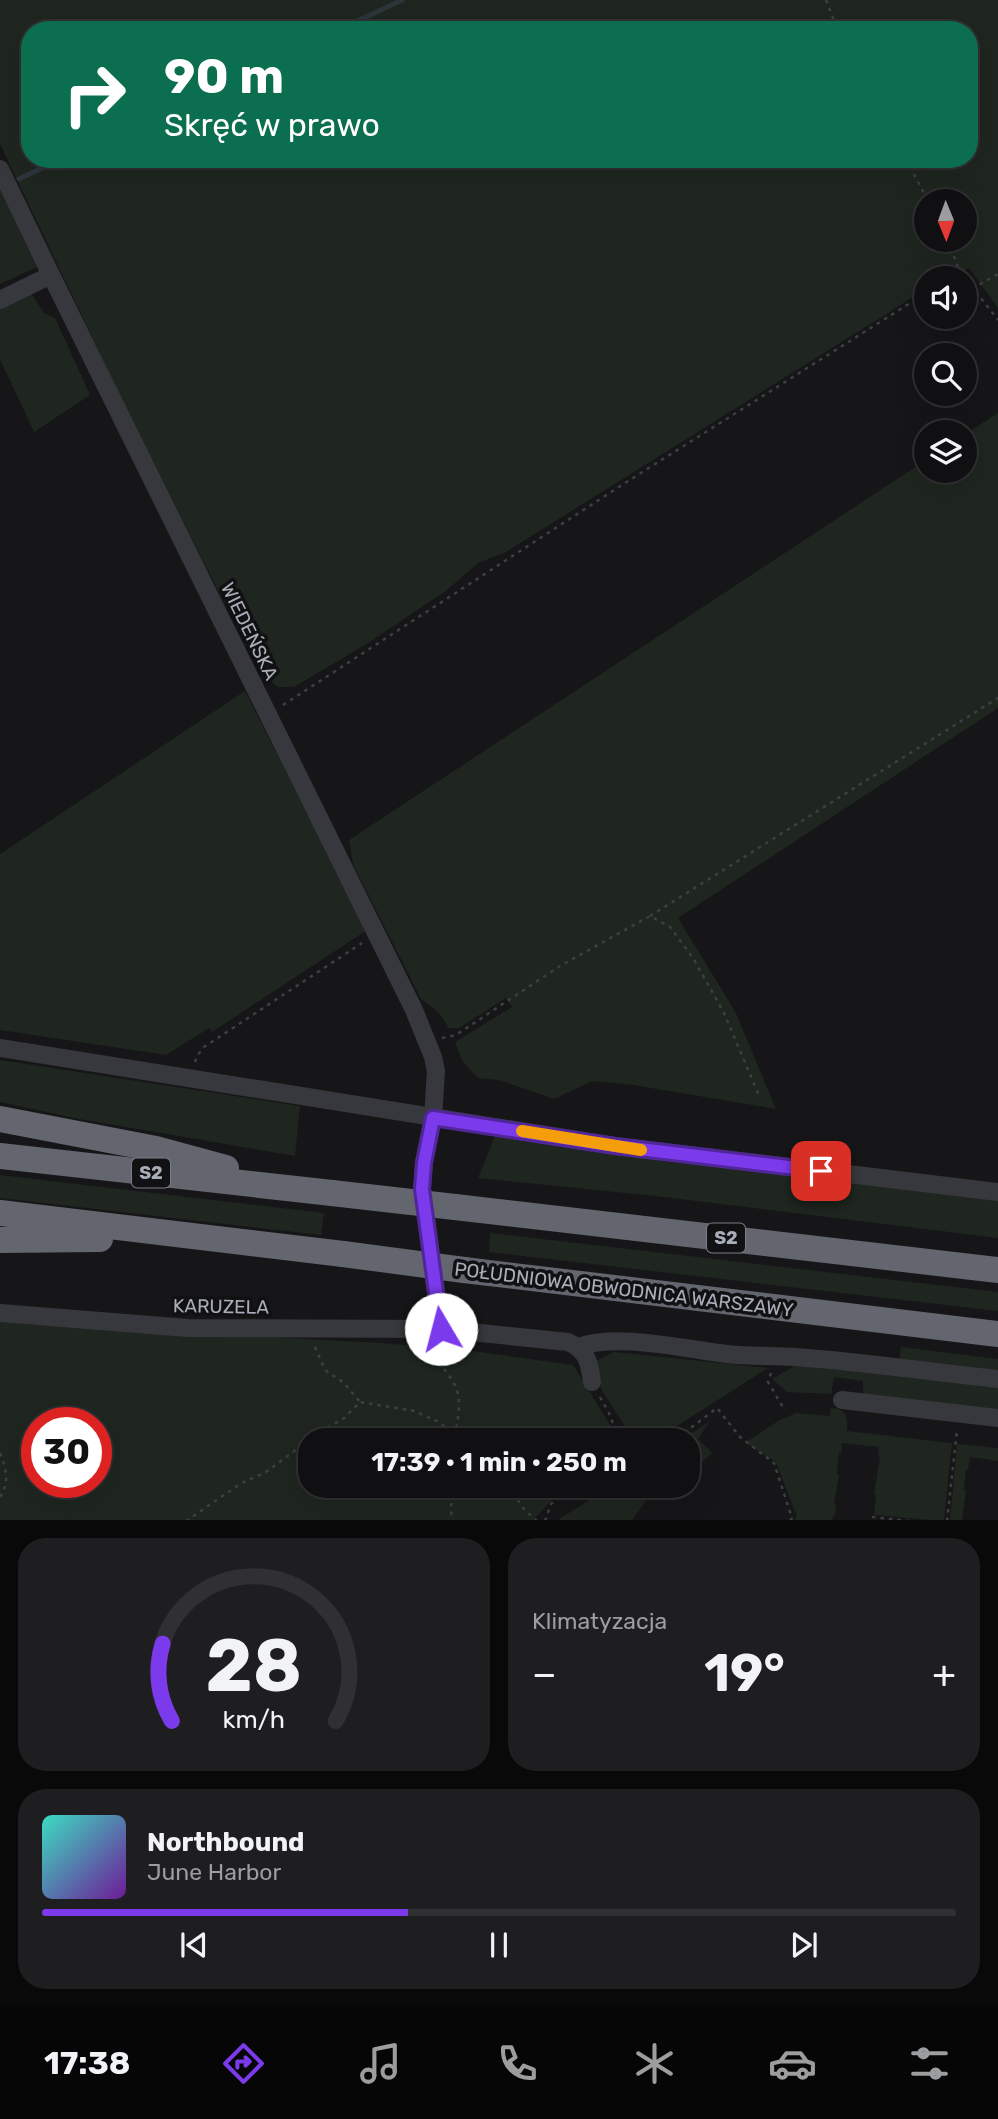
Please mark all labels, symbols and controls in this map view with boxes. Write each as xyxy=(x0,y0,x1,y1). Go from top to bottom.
text: 90 m xyxy=(164,47,284,105)
icon: right xyxy=(49,49,140,140)
text: Skręć w prawo xyxy=(164,106,380,144)
north arrow xyxy=(914,189,976,252)
map controls xyxy=(914,189,977,483)
button: sound xyxy=(914,266,977,329)
button: search xyxy=(914,343,977,406)
button: layers xyxy=(914,420,977,483)
street label: WIEDEŃSKA xyxy=(216,579,283,684)
pin xyxy=(791,1141,851,1201)
icon: arrive xyxy=(802,1152,840,1190)
road number: S2 xyxy=(132,1158,170,1188)
road number: S2 xyxy=(707,1224,745,1252)
street label: POŁUDNIOWA OBWODNICA WARSZAWY xyxy=(453,1257,795,1322)
position arrow xyxy=(404,1292,478,1366)
street label: KARUZELA xyxy=(173,1294,270,1319)
speed limit sign: 30 xyxy=(21,1407,112,1498)
text: 17:39 · 1 min · 250 m xyxy=(371,1447,627,1478)
text: Klimatyzacja xyxy=(532,1607,667,1635)
text: 28 xyxy=(206,1623,302,1709)
text: 19° xyxy=(704,1642,785,1704)
text: − xyxy=(532,1651,557,1697)
text: + xyxy=(932,1651,956,1697)
text: km/h xyxy=(223,1704,285,1733)
text: Northbound xyxy=(147,1827,305,1858)
text: June Harbor xyxy=(147,1858,281,1886)
icon: previous xyxy=(175,1926,213,1964)
icon: pause xyxy=(480,1926,518,1964)
icon: next xyxy=(785,1926,823,1964)
icon: directions xyxy=(219,2039,268,2088)
icon: music xyxy=(356,2039,405,2088)
icon: phone xyxy=(493,2039,542,2088)
icon: climate xyxy=(630,2039,679,2088)
icon: car xyxy=(768,2039,817,2088)
icon: filters xyxy=(905,2039,954,2088)
text: 17:38 xyxy=(44,2044,130,2082)

